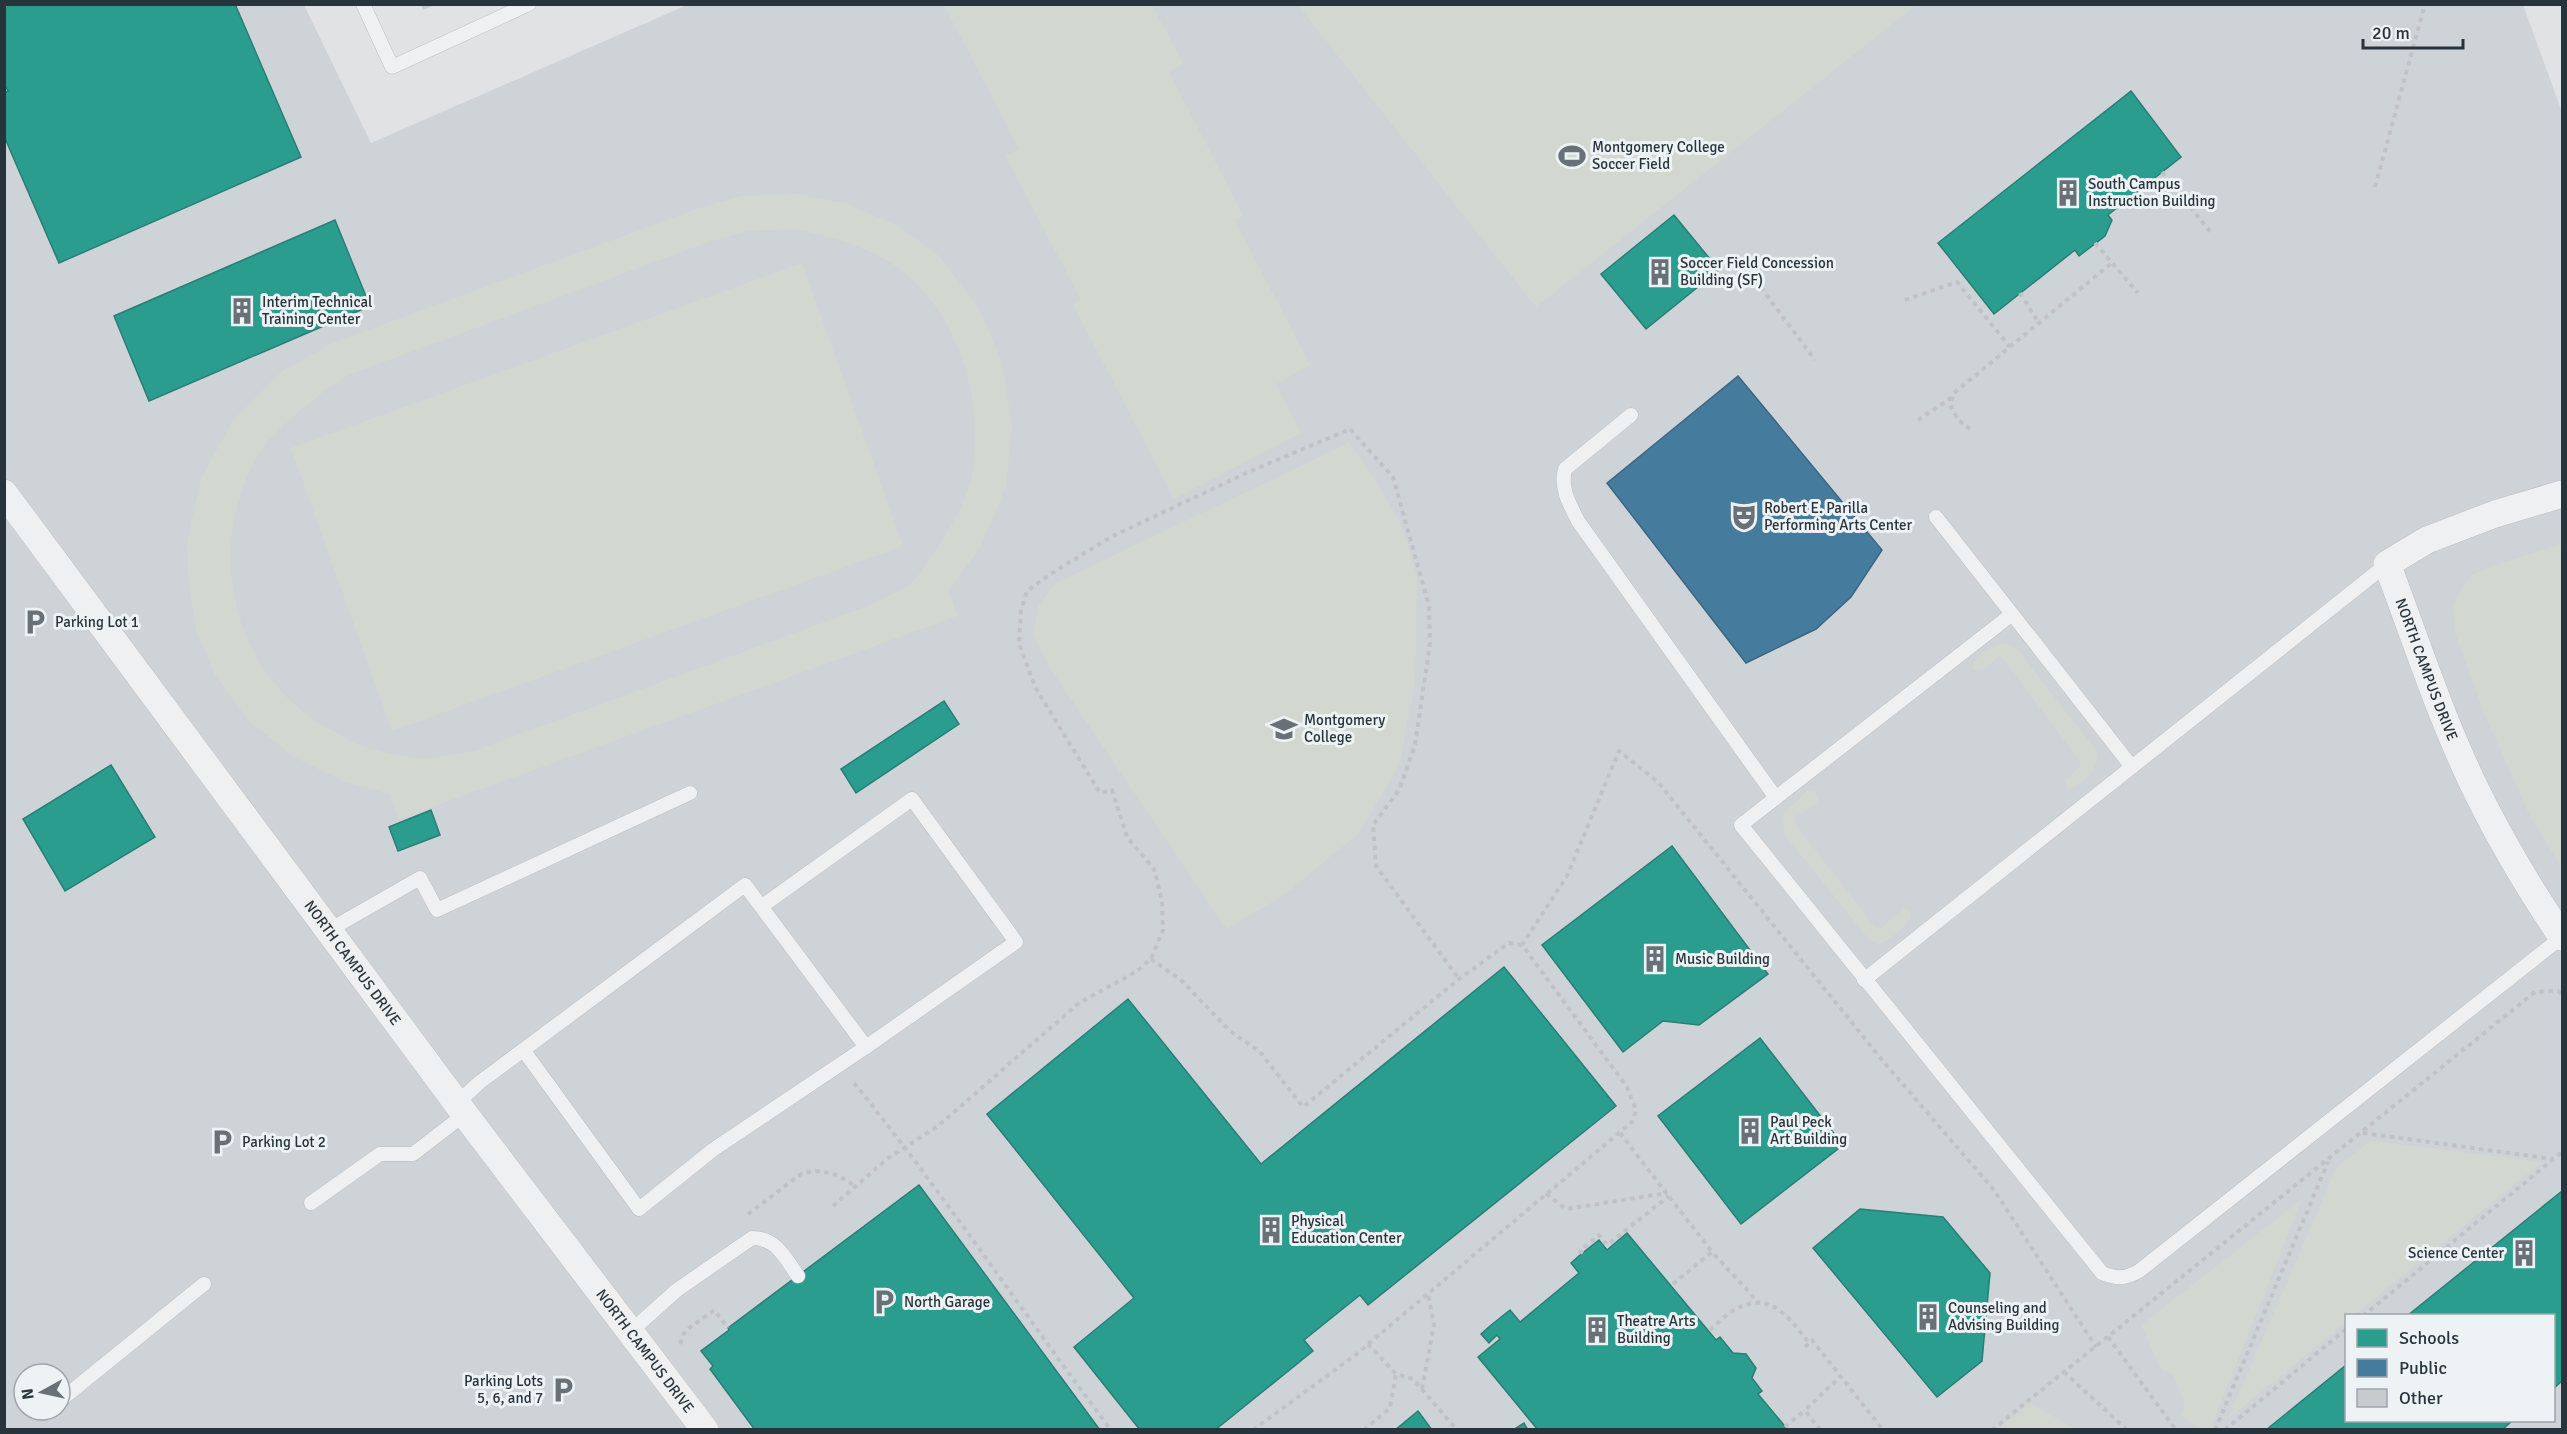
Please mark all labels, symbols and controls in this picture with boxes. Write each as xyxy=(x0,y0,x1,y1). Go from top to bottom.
scale bar xyxy=(2363,12,2464,50)
text: 20 m xyxy=(2372,22,2410,44)
place label: Montgomery College Soccer Field xyxy=(1592,138,1725,173)
sports icon: Montgomery College Soccer Field xyxy=(1557,141,1587,171)
place label: South Campus Instruction Building xyxy=(2088,175,2216,210)
building icon: South Campus Instruction Building xyxy=(2053,178,2083,208)
place label: Soccer Field Concession Building (SF) xyxy=(1680,254,1834,289)
building icon: Soccer Field Concession Building (SF) xyxy=(1645,257,1675,287)
place label: Interim Technical Training Center xyxy=(262,293,373,328)
building icon: Interim Technical Training Center xyxy=(227,296,257,326)
place label: Robert E. Parilla Performing Arts Center xyxy=(1764,499,1913,534)
theatre icon: Robert E. Parilla Performing Arts Center xyxy=(1729,502,1759,532)
street label: NORTH CAMPUS DRIVE xyxy=(2392,596,2462,743)
parking icon: Parking Lot 1 xyxy=(20,607,50,637)
place label: Parking Lot 1 xyxy=(55,613,139,631)
place label: Montgomery College xyxy=(1304,711,1385,746)
school or university icon: Montgomery College xyxy=(1269,714,1299,744)
street label: NORTH CAMPUS DRIVE xyxy=(300,897,405,1029)
building icon: Music Building xyxy=(1640,944,1670,974)
place label: Music Building xyxy=(1675,950,1770,968)
place label: Paul Peck Art Building xyxy=(1770,1113,1847,1148)
building icon: Paul Peck Art Building xyxy=(1735,1116,1765,1146)
parking icon: Parking Lot 2 xyxy=(207,1127,237,1157)
place label: Parking Lot 2 xyxy=(242,1133,326,1151)
place label: Physical Education Center xyxy=(1291,1212,1402,1247)
building icon: Physical Education Center xyxy=(1256,1215,1286,1245)
building icon: Science Center xyxy=(2509,1238,2539,1268)
place label: Science Center xyxy=(2408,1244,2504,1262)
street label: NORTH CAMPUS DRIVE xyxy=(592,1286,698,1416)
parking icon: North Garage xyxy=(869,1287,899,1317)
place label: North Garage xyxy=(904,1293,990,1311)
place label: Counseling and Advising Building xyxy=(1948,1299,2060,1334)
building icon: Counseling and Advising Building xyxy=(1913,1302,1943,1332)
place label: Theatre Arts Building xyxy=(1617,1312,1696,1347)
legend xyxy=(2345,1314,2555,1422)
building icon: Theatre Arts Building xyxy=(1582,1315,1612,1345)
text: Schools xyxy=(2399,1327,2459,1349)
text: Public xyxy=(2399,1357,2447,1379)
north arrow xyxy=(12,1362,72,1422)
place label: Parking Lots 5, 6, and 7 xyxy=(464,1372,543,1407)
parking icon: Parking Lots 5, 6, and 7 xyxy=(548,1375,578,1405)
text: N xyxy=(17,1387,39,1401)
text: Other xyxy=(2399,1387,2443,1409)

